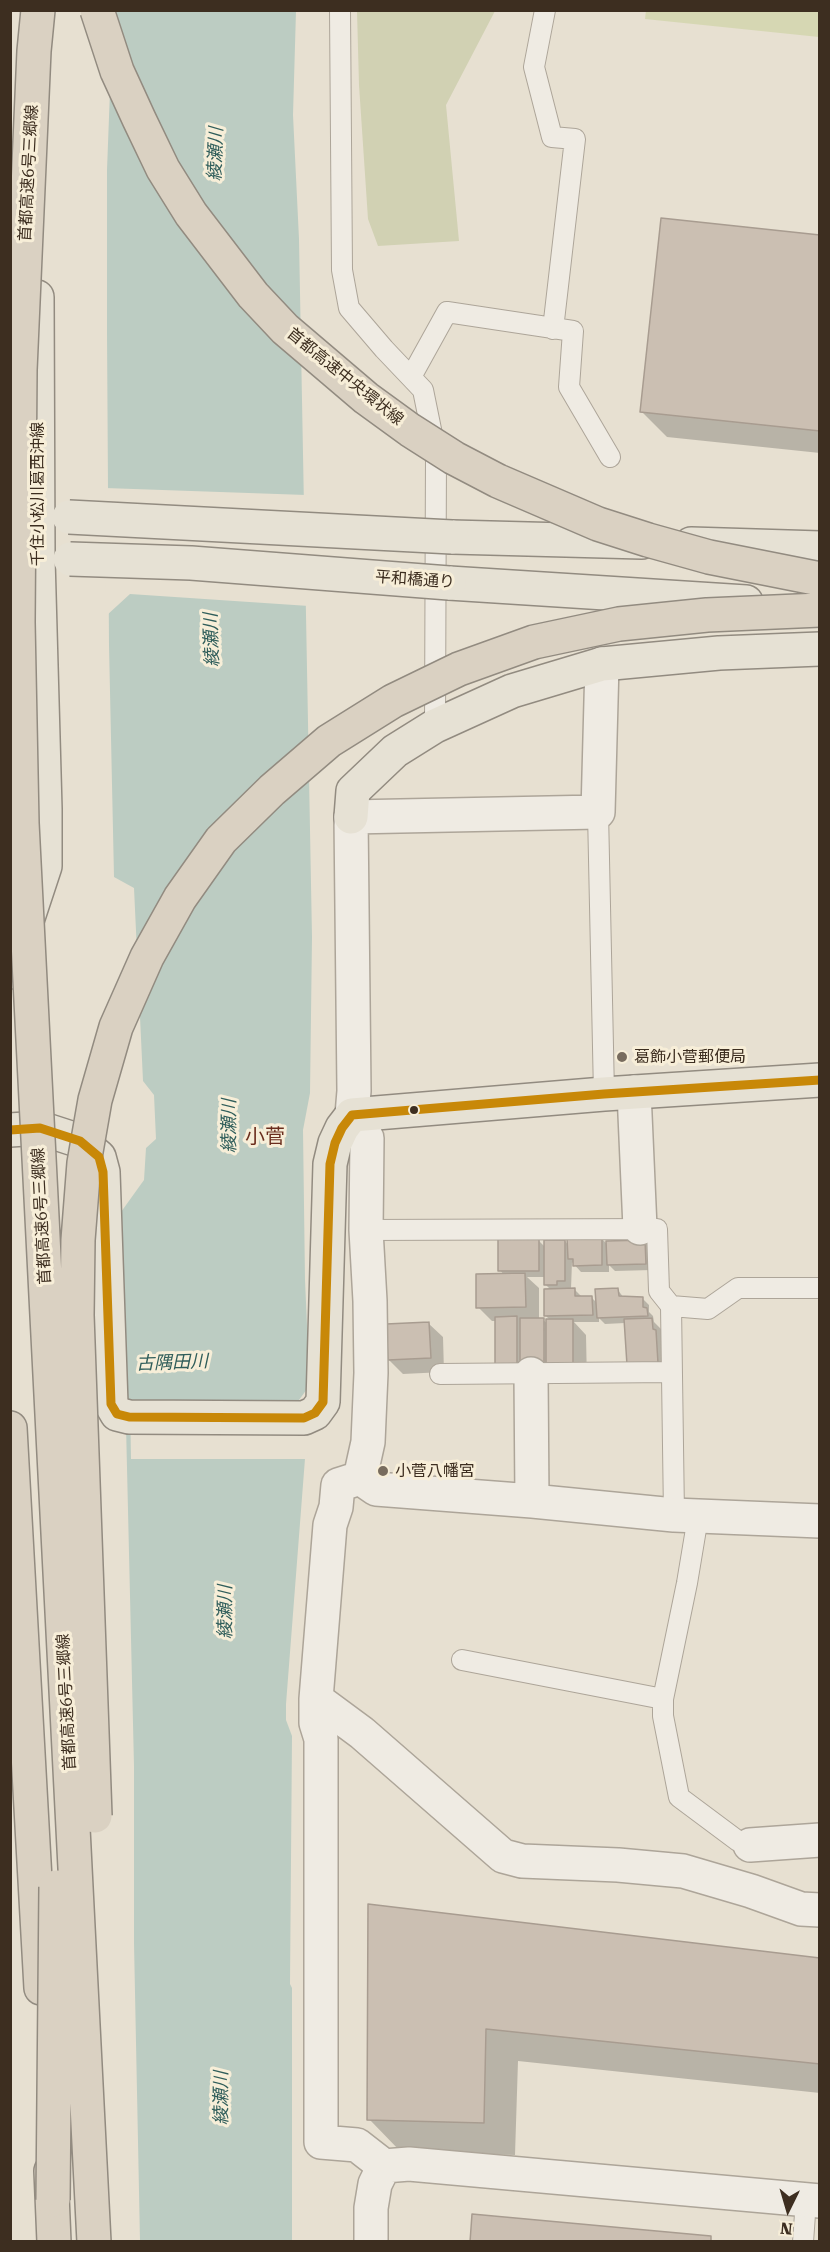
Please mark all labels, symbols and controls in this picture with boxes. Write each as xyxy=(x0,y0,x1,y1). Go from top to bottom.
street label: 首都高速6号三郷線 xyxy=(16,104,42,242)
water label: 綾瀬川 xyxy=(204,127,228,181)
street label: 首都高速中央環状線 xyxy=(283,324,407,430)
street label: 千住小松川葛西沖線 xyxy=(28,422,48,566)
street label: 平和橋通り xyxy=(374,568,456,592)
water label: 綾瀬川 xyxy=(200,613,224,667)
place label: 葛飾小菅郵便局 xyxy=(634,1047,746,1067)
marker: 葛飾小菅郵便局 xyxy=(615,1050,629,1064)
water label: 綾瀬川 xyxy=(219,1099,241,1153)
unlabelled marker xyxy=(408,1104,420,1116)
district label: 小菅 xyxy=(245,1125,285,1149)
street label: 首都高速6号三郷線 xyxy=(29,1147,55,1285)
water label: 古隅田川 xyxy=(136,1351,208,1375)
place label: 小菅八幡宮 xyxy=(395,1461,475,1481)
marker: 小菅八幡宮 xyxy=(376,1464,390,1478)
water label: 綾瀬川 xyxy=(215,1585,237,1639)
street label: 首都高速6号三郷線 xyxy=(54,1633,80,1771)
water label: 綾瀬川 xyxy=(211,2071,233,2125)
north arrow xyxy=(758,2180,818,2240)
text: N xyxy=(779,2218,793,2238)

